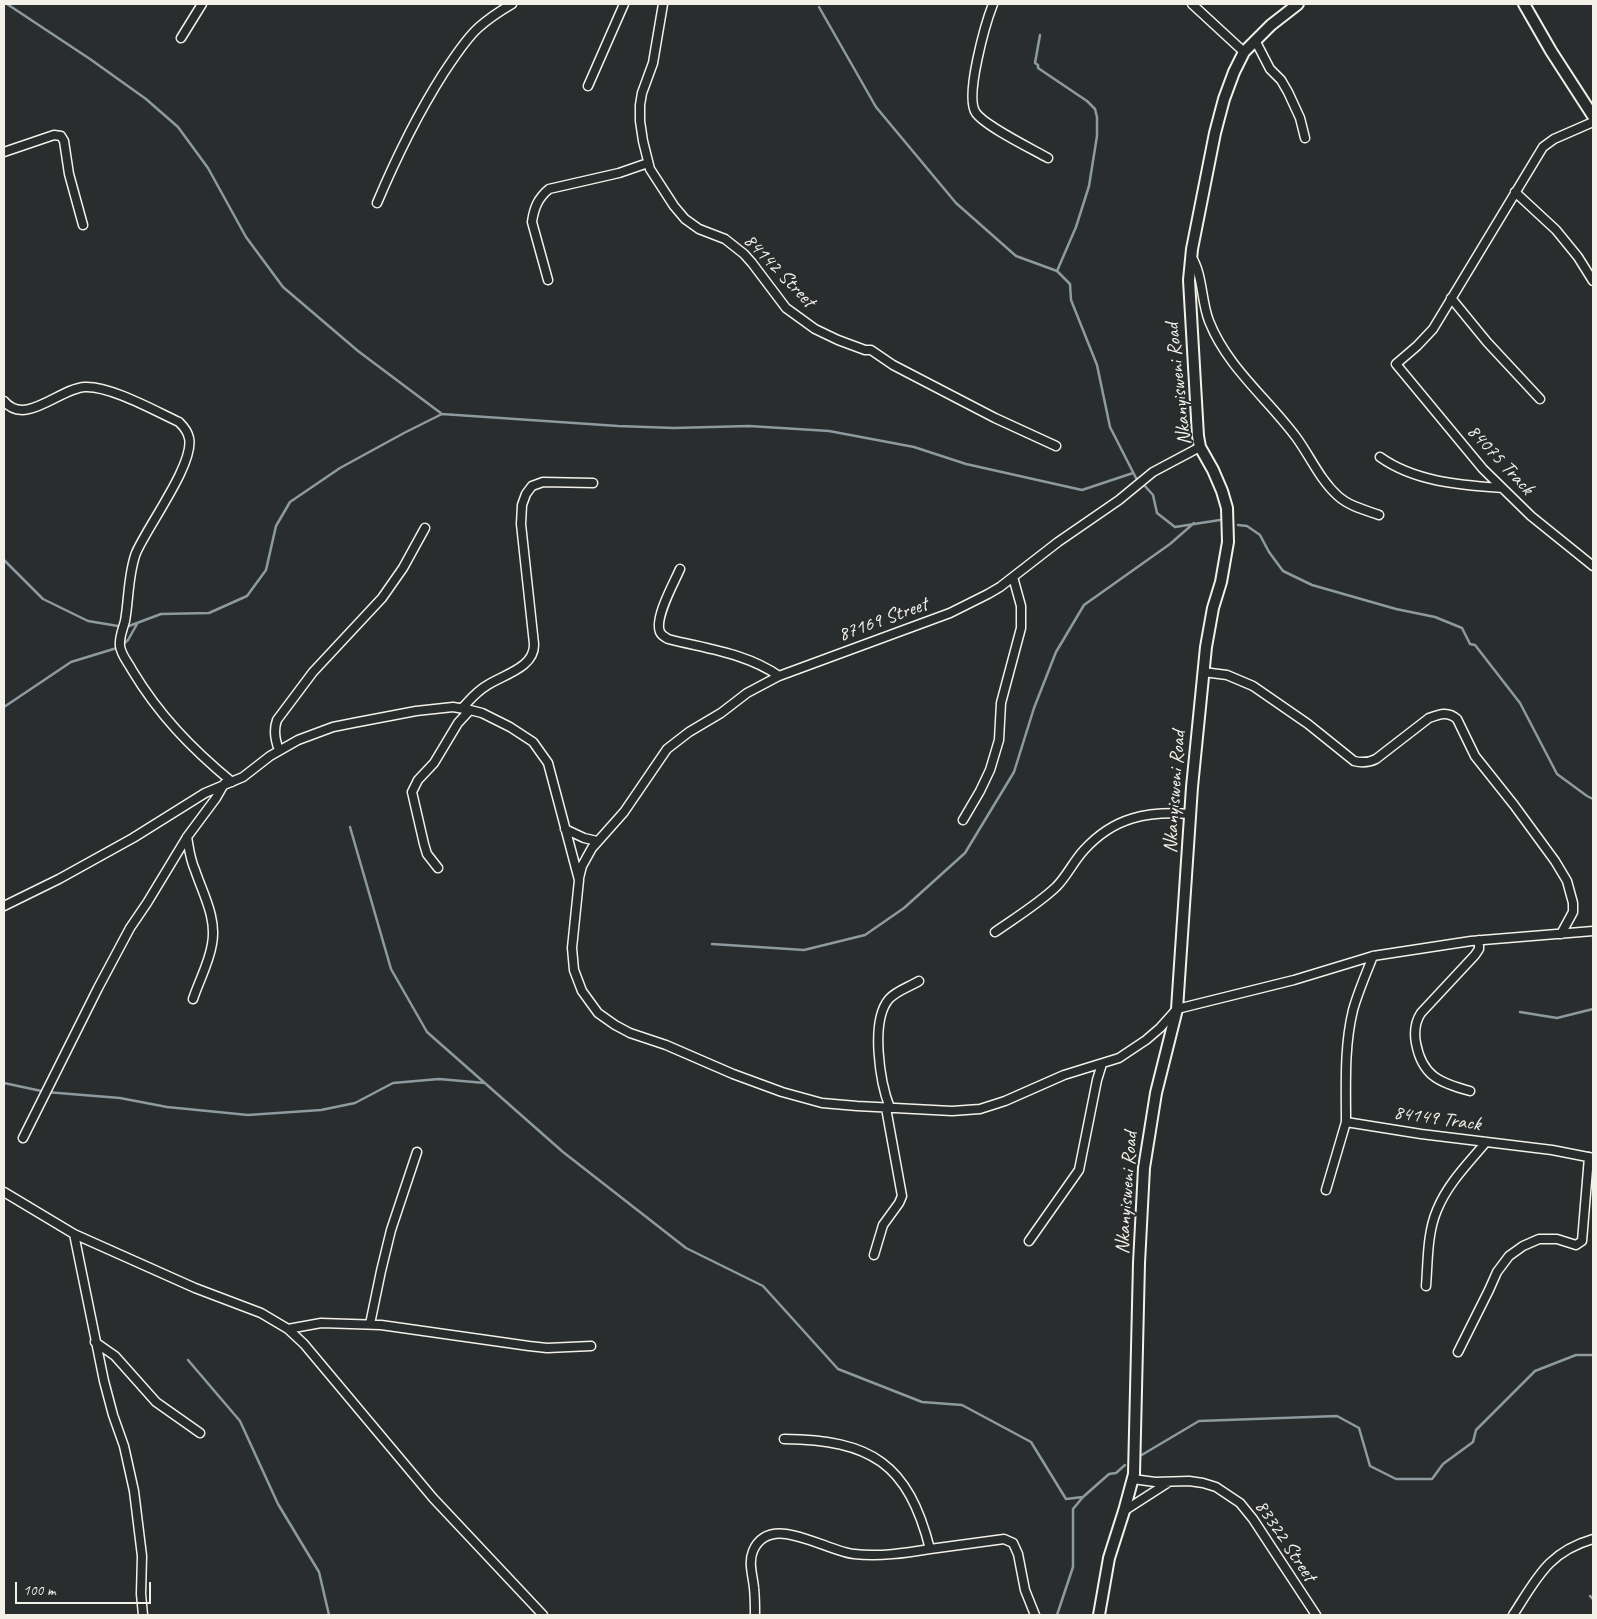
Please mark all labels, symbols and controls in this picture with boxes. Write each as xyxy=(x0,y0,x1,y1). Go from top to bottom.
street label: 84142 Street xyxy=(738,229,820,313)
street label: Nkanyisweni Road xyxy=(1161,322,1197,446)
street label: 84075 Track xyxy=(1461,420,1539,500)
street label: 87169 Street xyxy=(835,593,931,647)
street label: Nkanyisweni Road xyxy=(1159,730,1191,854)
street label: 84149 Track xyxy=(1392,1101,1482,1137)
street label: Nkanyisweni Road xyxy=(1111,1131,1143,1255)
street label: 83322 Street xyxy=(1249,1496,1321,1586)
scale bar xyxy=(18,1572,154,1604)
text: 100 m xyxy=(23,1581,55,1600)

